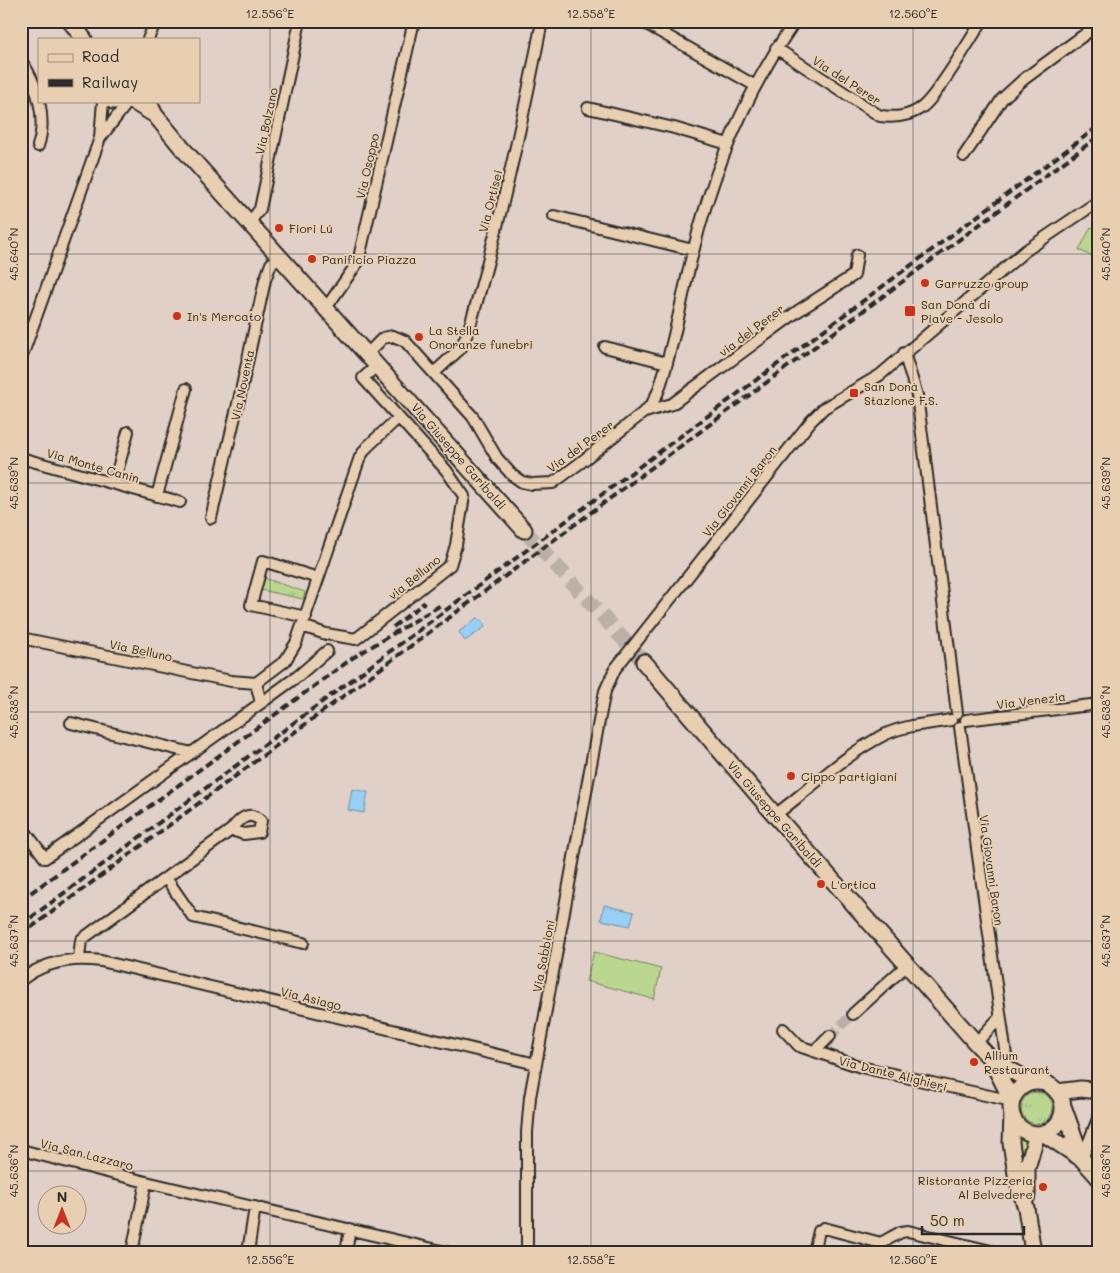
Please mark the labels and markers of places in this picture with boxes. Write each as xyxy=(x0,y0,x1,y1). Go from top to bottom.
place label: Fiori Lú xyxy=(289,220,333,236)
marker: Fiori Lú xyxy=(273,222,285,234)
place label: Panificio Piazza xyxy=(322,251,416,267)
marker: Panificio Piazza xyxy=(306,253,318,265)
place label: Garruzzo group xyxy=(935,275,1028,291)
marker: Garruzzo group xyxy=(919,277,931,289)
place label: San Donà di Piave - Jesolo xyxy=(921,296,1003,326)
marker: San Donà di Piave - Jesolo xyxy=(903,304,917,318)
place label: In's Mercato xyxy=(187,308,261,324)
marker: In's Mercato xyxy=(171,310,183,322)
place label: La Stella Onoranze funebri xyxy=(429,322,533,352)
marker: La Stella Onoranze funebri xyxy=(413,331,425,343)
place label: San Donà Stazione F.S. xyxy=(864,378,938,408)
marker: San Donà Stazione F.S. xyxy=(848,387,860,399)
place label: Cippo partigiani xyxy=(801,768,897,784)
marker: Cippo partigiani xyxy=(785,770,797,782)
place label: L'ortica xyxy=(831,876,877,892)
marker: L'ortica xyxy=(815,878,827,890)
place label: Allium Restaurant xyxy=(984,1047,1050,1077)
marker: Allium Restaurant xyxy=(968,1056,980,1068)
place label: Ristorante Pizzeria Al Belvedere xyxy=(918,1172,1033,1202)
marker: Ristorante Pizzeria Al Belvedere xyxy=(1037,1181,1049,1193)

